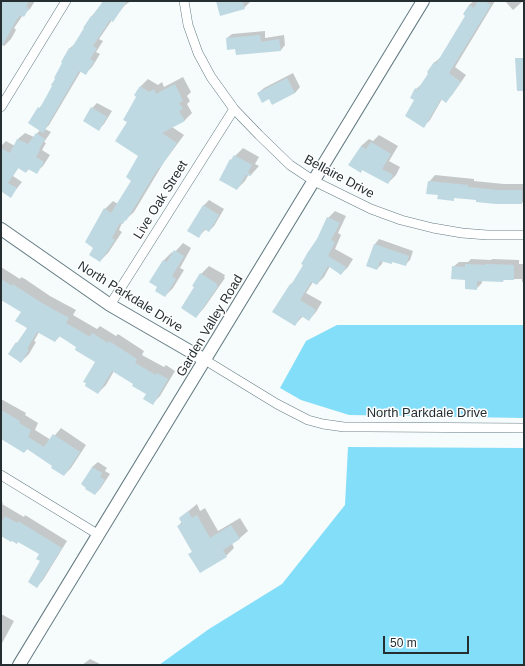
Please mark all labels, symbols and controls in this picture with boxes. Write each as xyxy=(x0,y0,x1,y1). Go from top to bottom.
street label: Bellaire Drive xyxy=(301,152,377,202)
street label: Live Oak Street xyxy=(131,158,191,242)
street label: North Parkdale Drive xyxy=(75,258,185,336)
street label: Garden Valley Road xyxy=(173,272,247,380)
street label: North Parkdale Drive xyxy=(367,405,487,421)
scale bar xyxy=(385,628,471,654)
text: 50 m xyxy=(390,636,417,650)

